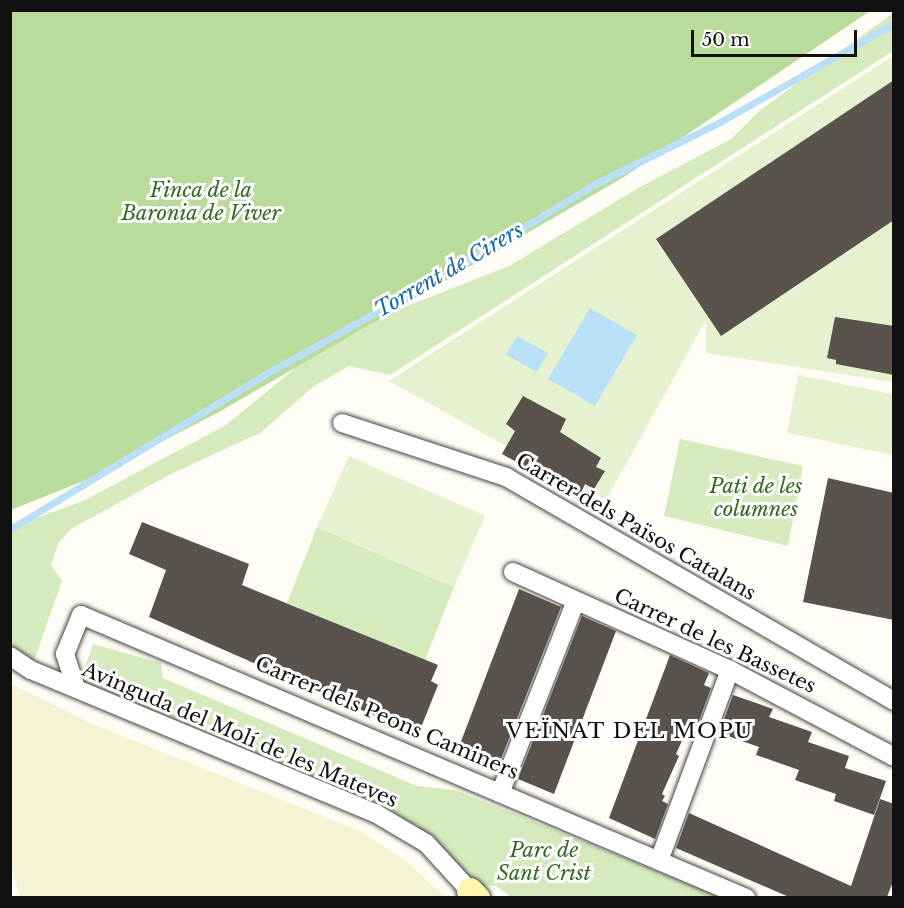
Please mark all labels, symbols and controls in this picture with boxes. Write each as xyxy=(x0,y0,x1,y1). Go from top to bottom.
scale bar xyxy=(694,18,860,56)
text: 50 m xyxy=(702,29,750,51)
park label: Finca de la Baronia de Viver xyxy=(121,179,281,226)
water label: Torrent de Cirers xyxy=(370,217,528,323)
street label: Carrer dels Països Catalans xyxy=(512,448,760,606)
park label: Pati de les columnes xyxy=(709,474,803,521)
street label: Carrer de les Bassetes xyxy=(610,584,820,698)
street label: Carrer dels Peons Caminers xyxy=(251,651,523,785)
street label: Avinguda del Molí de les Mateves xyxy=(78,657,402,813)
district label: VEÏNAT DEL MOPU xyxy=(506,718,754,744)
park label: Parc de Sant Crist xyxy=(497,838,591,885)

